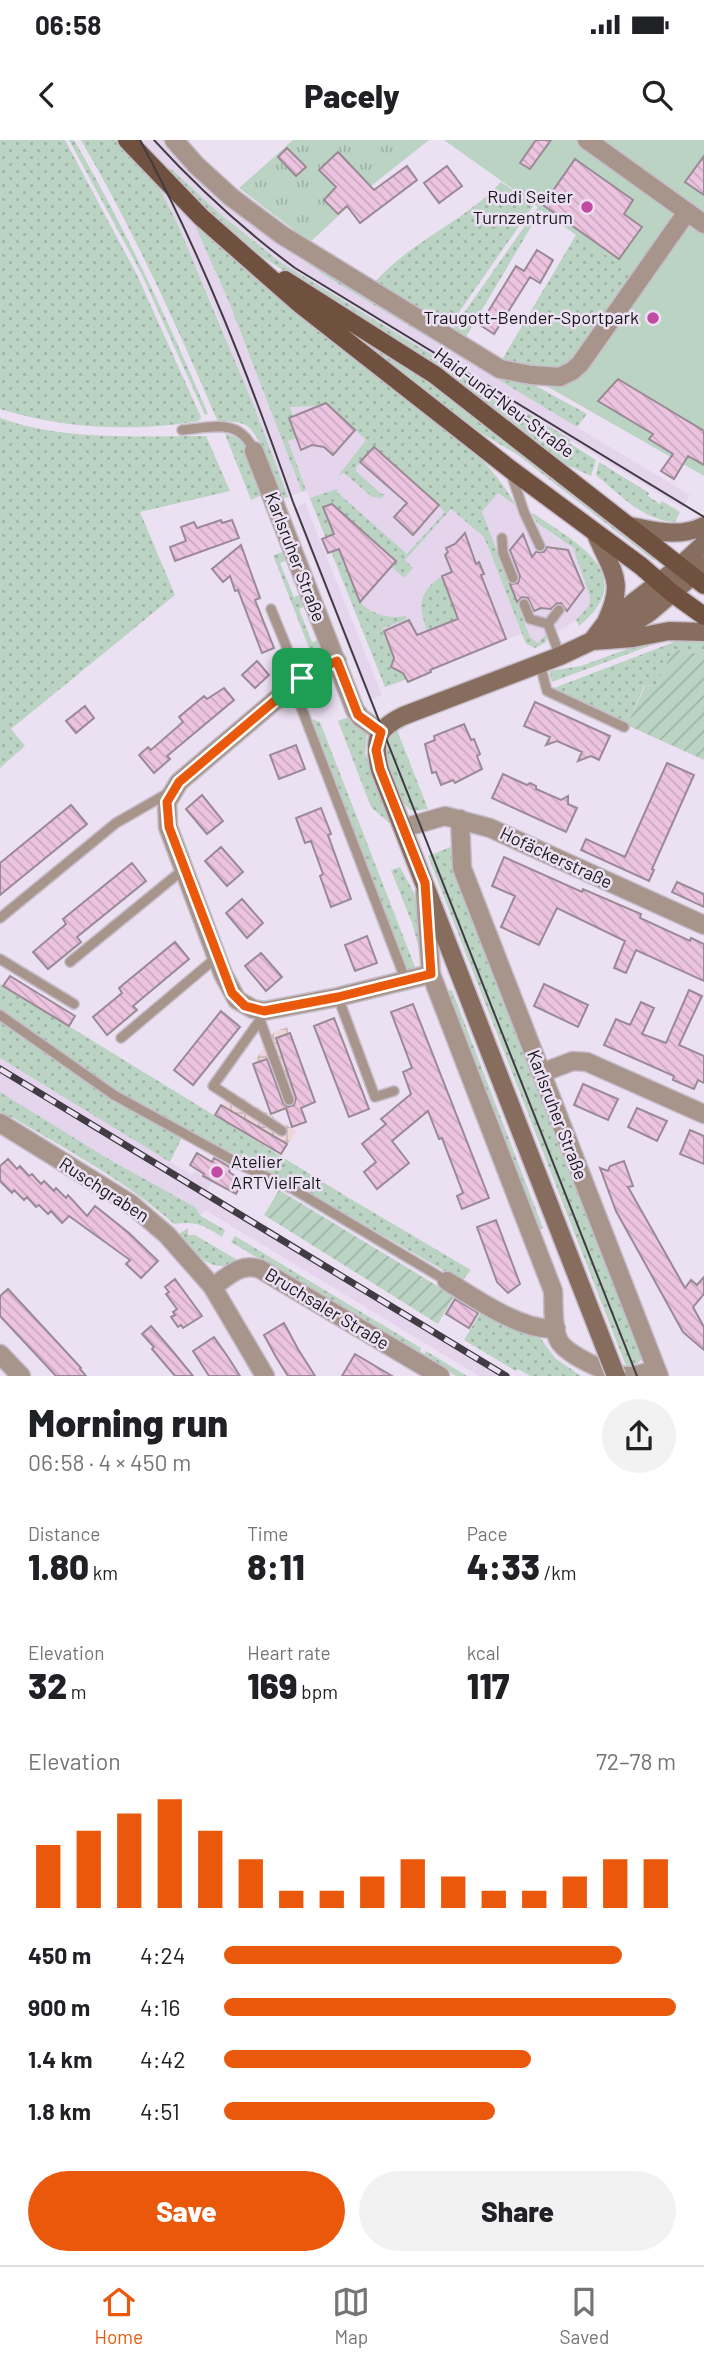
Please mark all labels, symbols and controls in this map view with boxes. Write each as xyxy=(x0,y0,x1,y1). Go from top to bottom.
text: 06:58 xyxy=(35,9,101,40)
icon: back xyxy=(28,76,66,114)
text: Pacely xyxy=(304,76,400,114)
icon: search xyxy=(638,76,676,114)
place label: Rudi Seiter Turnzentrum xyxy=(473,185,573,228)
marker: Rudi Seiter Turnzentrum xyxy=(579,199,595,215)
place label: Traugott-Bender-Sportpark xyxy=(423,306,639,328)
marker: Traugott-Bender-Sportpark xyxy=(645,310,661,326)
street label: Haid-und-Neu-Straße xyxy=(430,342,579,462)
street label: Karlsruher Straße xyxy=(261,489,331,625)
pin xyxy=(272,648,332,708)
icon: arrive xyxy=(283,659,321,697)
street label: Hofäckerstraße xyxy=(497,821,616,893)
street label: Karlsruher Straße xyxy=(523,1047,593,1183)
place label: Atelier ARTVielFalt xyxy=(231,1150,322,1193)
street label: Ruschgraben xyxy=(55,1152,154,1226)
marker: Atelier ARTVielFalt xyxy=(209,1164,225,1180)
street label: Bruchsaler Straße xyxy=(262,1262,393,1354)
text: Morning run xyxy=(28,1399,228,1445)
button: share xyxy=(602,1399,676,1473)
text: 06:58 · 4 × 450 m xyxy=(28,1448,191,1476)
text: Distance xyxy=(28,1522,100,1545)
text: Time xyxy=(247,1522,288,1545)
text: Pace xyxy=(467,1522,508,1545)
text: 1.80 xyxy=(28,1545,89,1587)
text: 8:11 xyxy=(247,1545,305,1587)
text: 4:33 xyxy=(467,1545,540,1587)
text: km xyxy=(89,1561,118,1584)
text: /km xyxy=(540,1561,577,1584)
text: Elevation xyxy=(28,1641,105,1664)
text: Heart rate xyxy=(247,1641,331,1664)
text: kcal xyxy=(467,1641,500,1664)
text: 32 xyxy=(28,1664,67,1706)
text: 169 xyxy=(247,1664,298,1706)
text: 117 xyxy=(467,1664,509,1706)
text: m xyxy=(67,1680,87,1703)
text: bpm xyxy=(298,1680,338,1703)
text: Elevation xyxy=(28,1747,121,1775)
text: 72–78 m xyxy=(596,1747,676,1775)
text: 450 m xyxy=(28,1941,91,1969)
text: 4:24 xyxy=(140,1941,185,1969)
text: 900 m xyxy=(28,1993,90,2021)
text: 4:16 xyxy=(140,1993,180,2021)
text: 1.4 km xyxy=(28,2045,92,2073)
text: 4:42 xyxy=(140,2045,185,2073)
text: 1.8 km xyxy=(28,2097,91,2125)
text: 4:51 xyxy=(140,2097,180,2125)
button: Save xyxy=(28,2171,345,2251)
button: Share xyxy=(359,2171,676,2251)
tab: Home xyxy=(95,2283,143,2348)
tab: Map xyxy=(332,2283,370,2348)
tab: Saved xyxy=(560,2283,609,2348)

